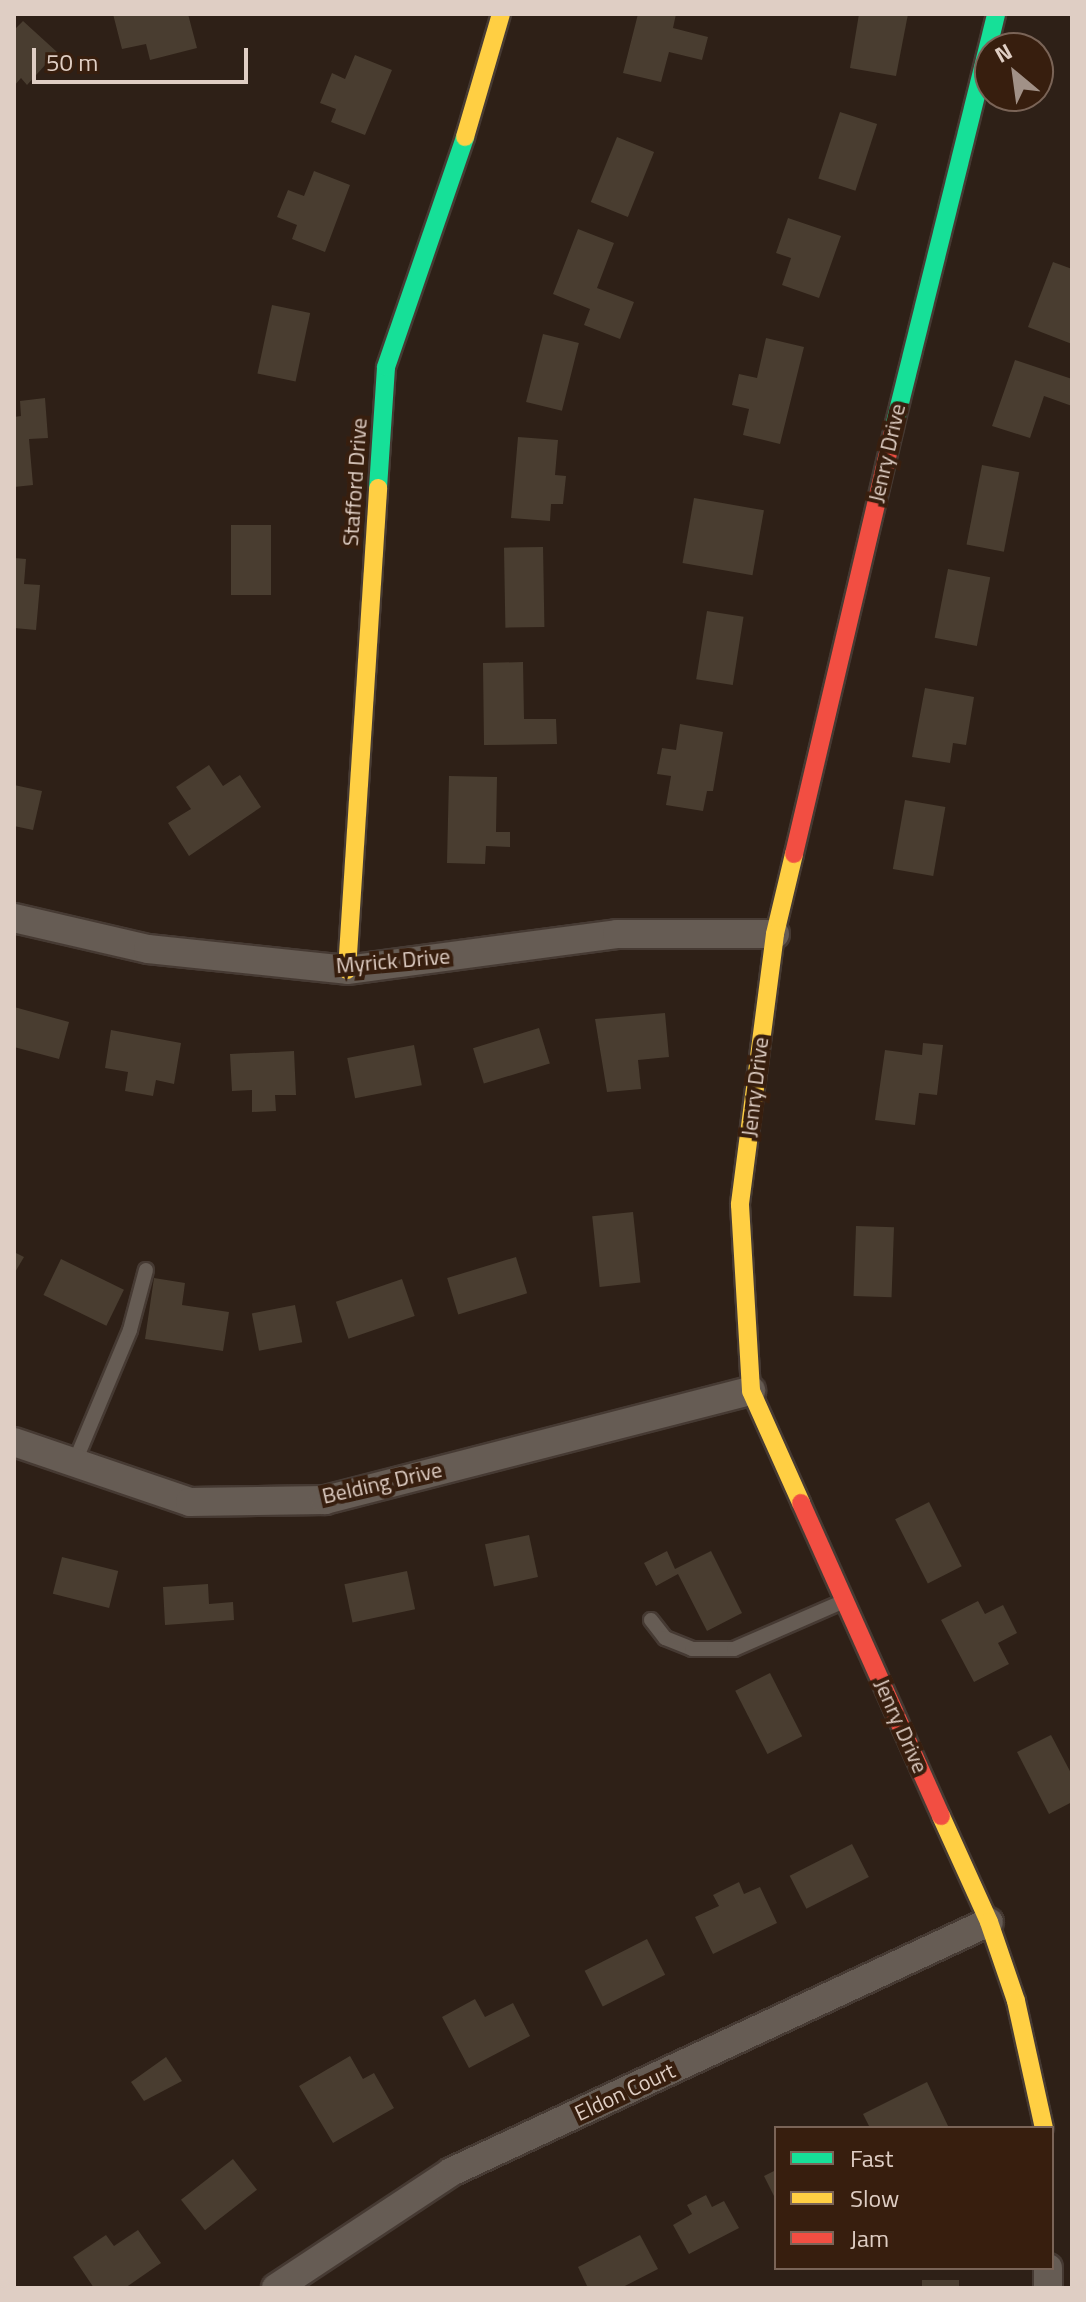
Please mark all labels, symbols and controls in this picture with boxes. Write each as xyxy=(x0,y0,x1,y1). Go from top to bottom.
scale bar xyxy=(36,32,252,82)
north arrow xyxy=(974,32,1054,112)
text: N xyxy=(988,34,1018,71)
text: 50 m xyxy=(46,44,98,80)
street label: Jenry Drive xyxy=(863,401,911,505)
street label: Stafford Drive xyxy=(337,417,373,547)
street label: Myrick Drive xyxy=(335,943,451,979)
street label: Jenry Drive xyxy=(736,1036,774,1138)
street label: Belding Drive xyxy=(319,1456,445,1510)
street label: Jenry Drive xyxy=(869,1675,933,1777)
street label: Eldon Court xyxy=(571,2057,679,2127)
legend xyxy=(774,2126,1054,2270)
text: Fast xyxy=(850,2140,893,2176)
text: Slow xyxy=(850,2180,899,2216)
text: Jam xyxy=(850,2220,889,2256)

